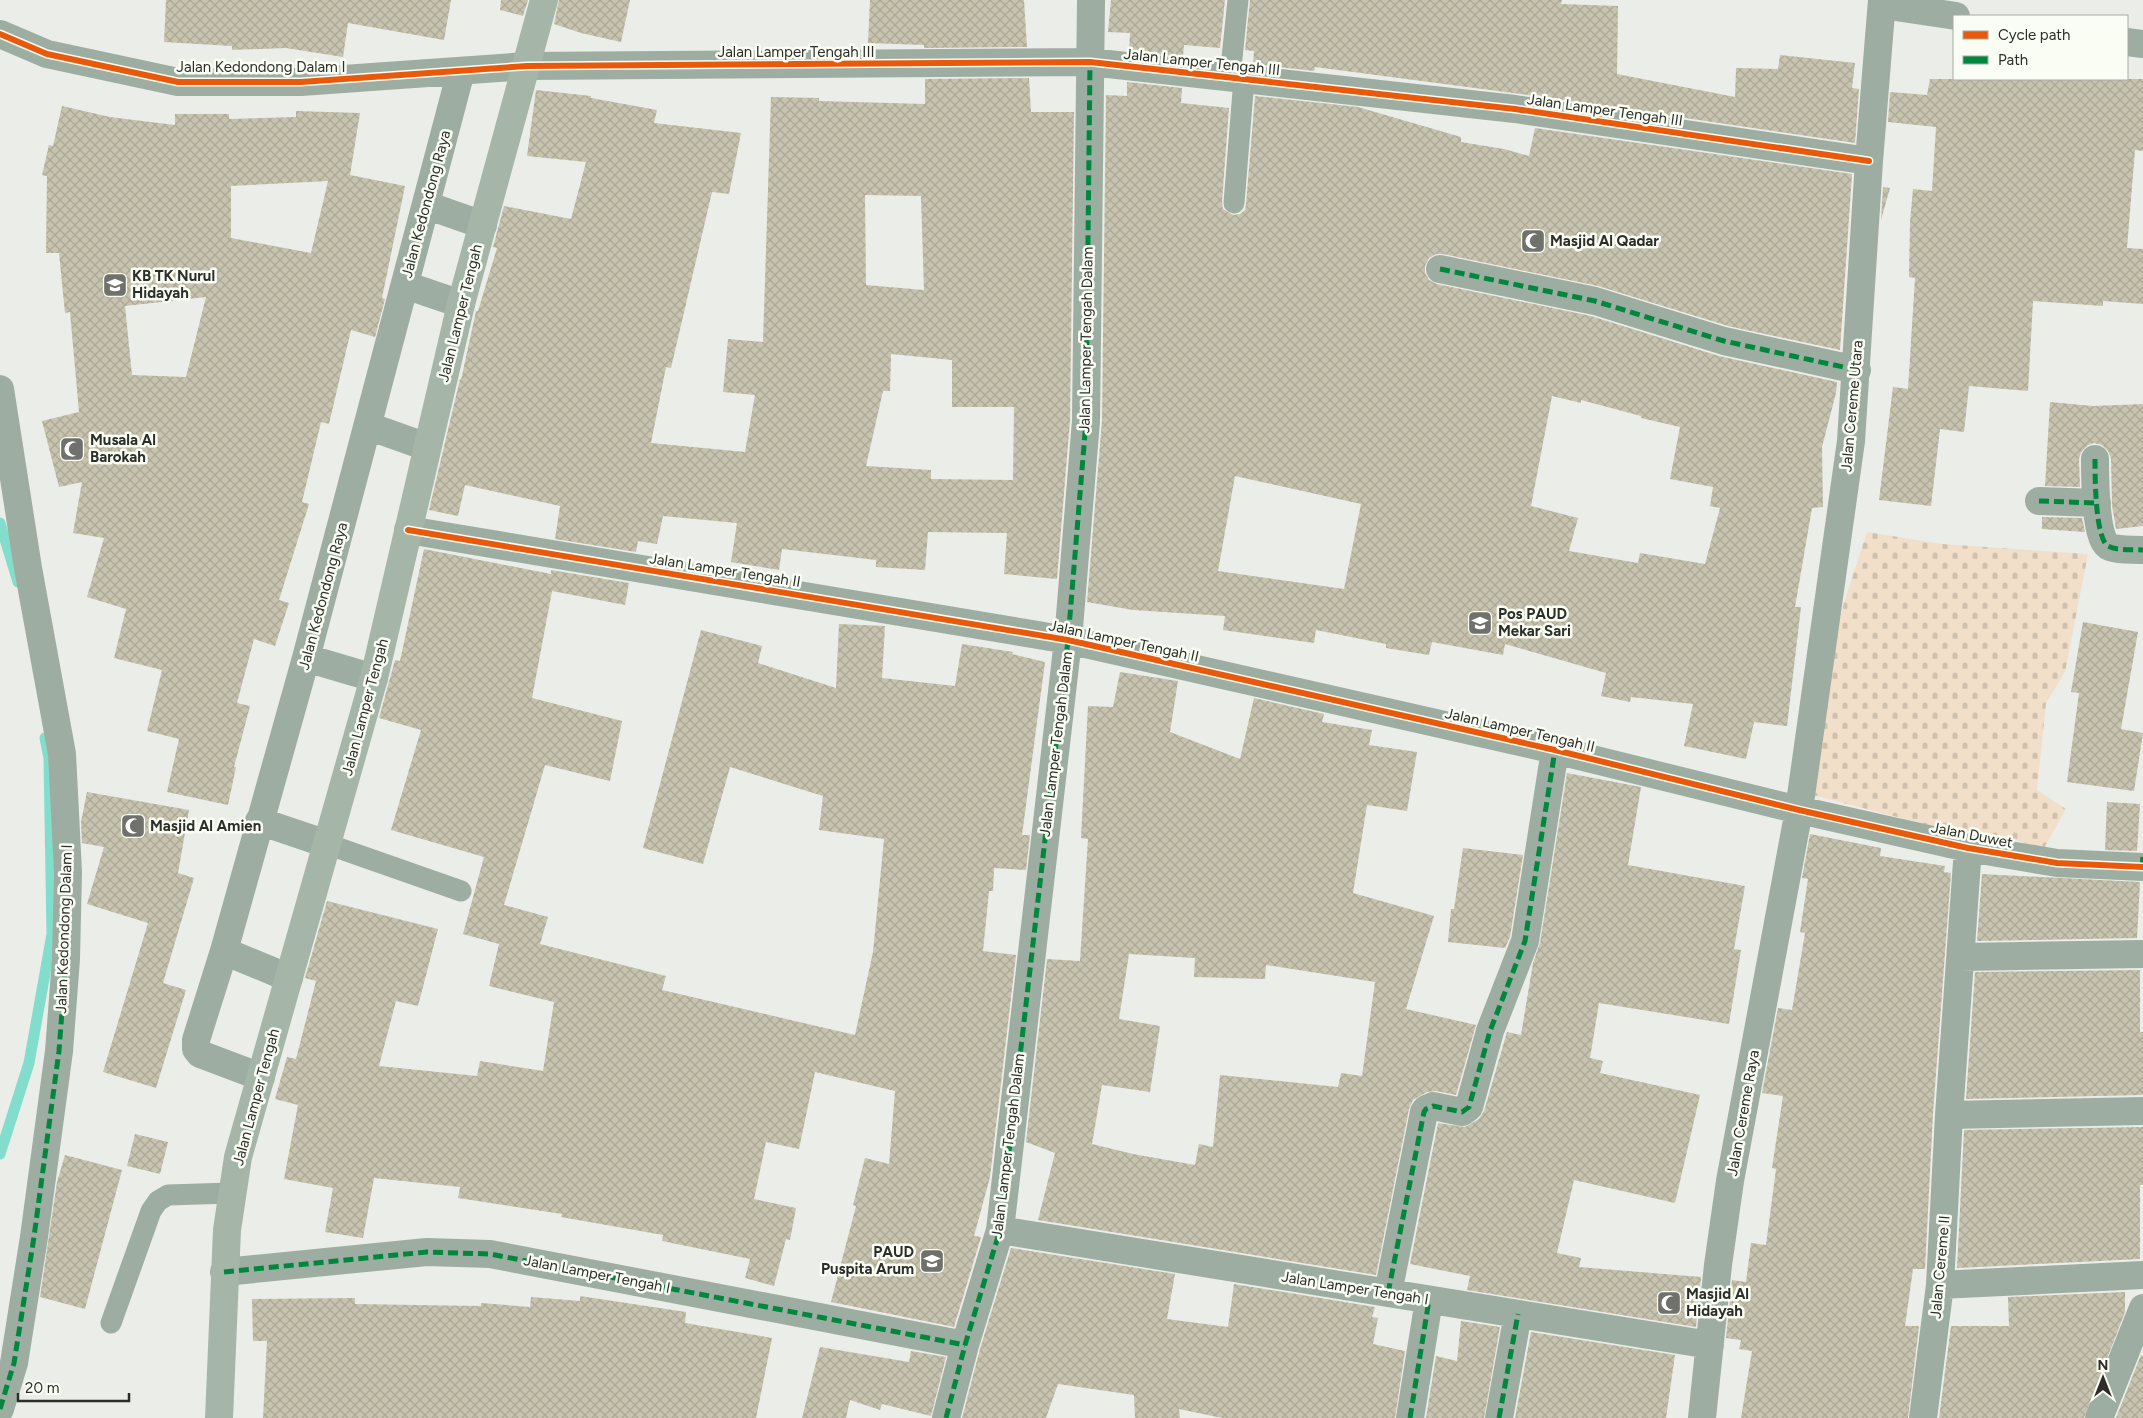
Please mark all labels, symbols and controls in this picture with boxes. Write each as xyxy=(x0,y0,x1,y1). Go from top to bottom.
legend xyxy=(1953,15,2128,80)
text: Cycle path xyxy=(1998,26,2070,44)
street label: Jalan Lamper Tengah III xyxy=(717,43,875,61)
street label: Jalan Lamper Tengah III xyxy=(1123,45,1281,79)
text: Path xyxy=(1998,51,2028,69)
street label: Jalan Kedondong Dalam I xyxy=(176,58,346,76)
street label: Jalan Lamper Tengah III xyxy=(1526,90,1684,130)
street label: Jalan Kedondong Raya xyxy=(398,128,454,280)
mosque icon: Masjid Al Qadar xyxy=(1520,228,1546,254)
place label: Masjid Al Qadar xyxy=(1550,232,1659,250)
street label: Jalan Lamper Tengah xyxy=(434,242,486,384)
street label: Jalan Lamper Tengah Dalam xyxy=(1075,247,1097,433)
place label: KB TK Nurul Hidayah xyxy=(132,267,215,302)
school or university icon: KB TK Nurul Hidayah xyxy=(102,272,128,298)
street label: Jalan Cereme Utara xyxy=(1837,339,1867,473)
place label: Musala Al Barokah xyxy=(90,431,156,466)
mosque icon: Musala Al Barokah xyxy=(59,436,85,462)
street label: Jalan Kedondong Raya xyxy=(295,520,351,672)
street label: Jalan Lamper Tengah II xyxy=(648,549,802,591)
place label: Pos PAUD Mekar Sari xyxy=(1498,605,1571,640)
school or university icon: Pos PAUD Mekar Sari xyxy=(1467,610,1493,636)
street label: Jalan Lamper Tengah II xyxy=(1047,616,1201,666)
street label: Jalan Lamper Tengah xyxy=(338,636,392,778)
street label: Jalan Lamper Tengah Dalam xyxy=(1036,650,1076,838)
street label: Jalan Lamper Tengah II xyxy=(1443,704,1597,756)
mosque icon: Masjid Al Amien xyxy=(120,813,146,839)
place label: Masjid Al Amien xyxy=(150,817,261,835)
street label: Jalan Duwet xyxy=(1930,818,2015,852)
street label: Jalan Kedondong Dalam I xyxy=(52,844,76,1014)
street label: Jalan Lamper Tengah xyxy=(229,1026,283,1168)
street label: Jalan Cereme Raya xyxy=(1723,1049,1763,1177)
street label: Jalan Lamper Tengah Dalam xyxy=(988,1052,1028,1240)
street label: Jalan Cereme II xyxy=(1927,1215,1953,1319)
place label: PAUD Puspita Arum xyxy=(821,1243,914,1278)
school or university icon: PAUD Puspita Arum xyxy=(919,1248,945,1274)
street label: Jalan Lamper Tengah I xyxy=(522,1251,672,1297)
street label: Jalan Lamper Tengah I xyxy=(1280,1267,1430,1309)
place label: Masjid Al Hidayah xyxy=(1686,1285,1749,1320)
mosque icon: Masjid Al Hidayah xyxy=(1656,1290,1682,1316)
north arrow xyxy=(2078,1353,2128,1403)
text: N xyxy=(2098,1357,2108,1374)
scale bar xyxy=(18,1370,129,1402)
text: 20 m xyxy=(25,1379,59,1397)

